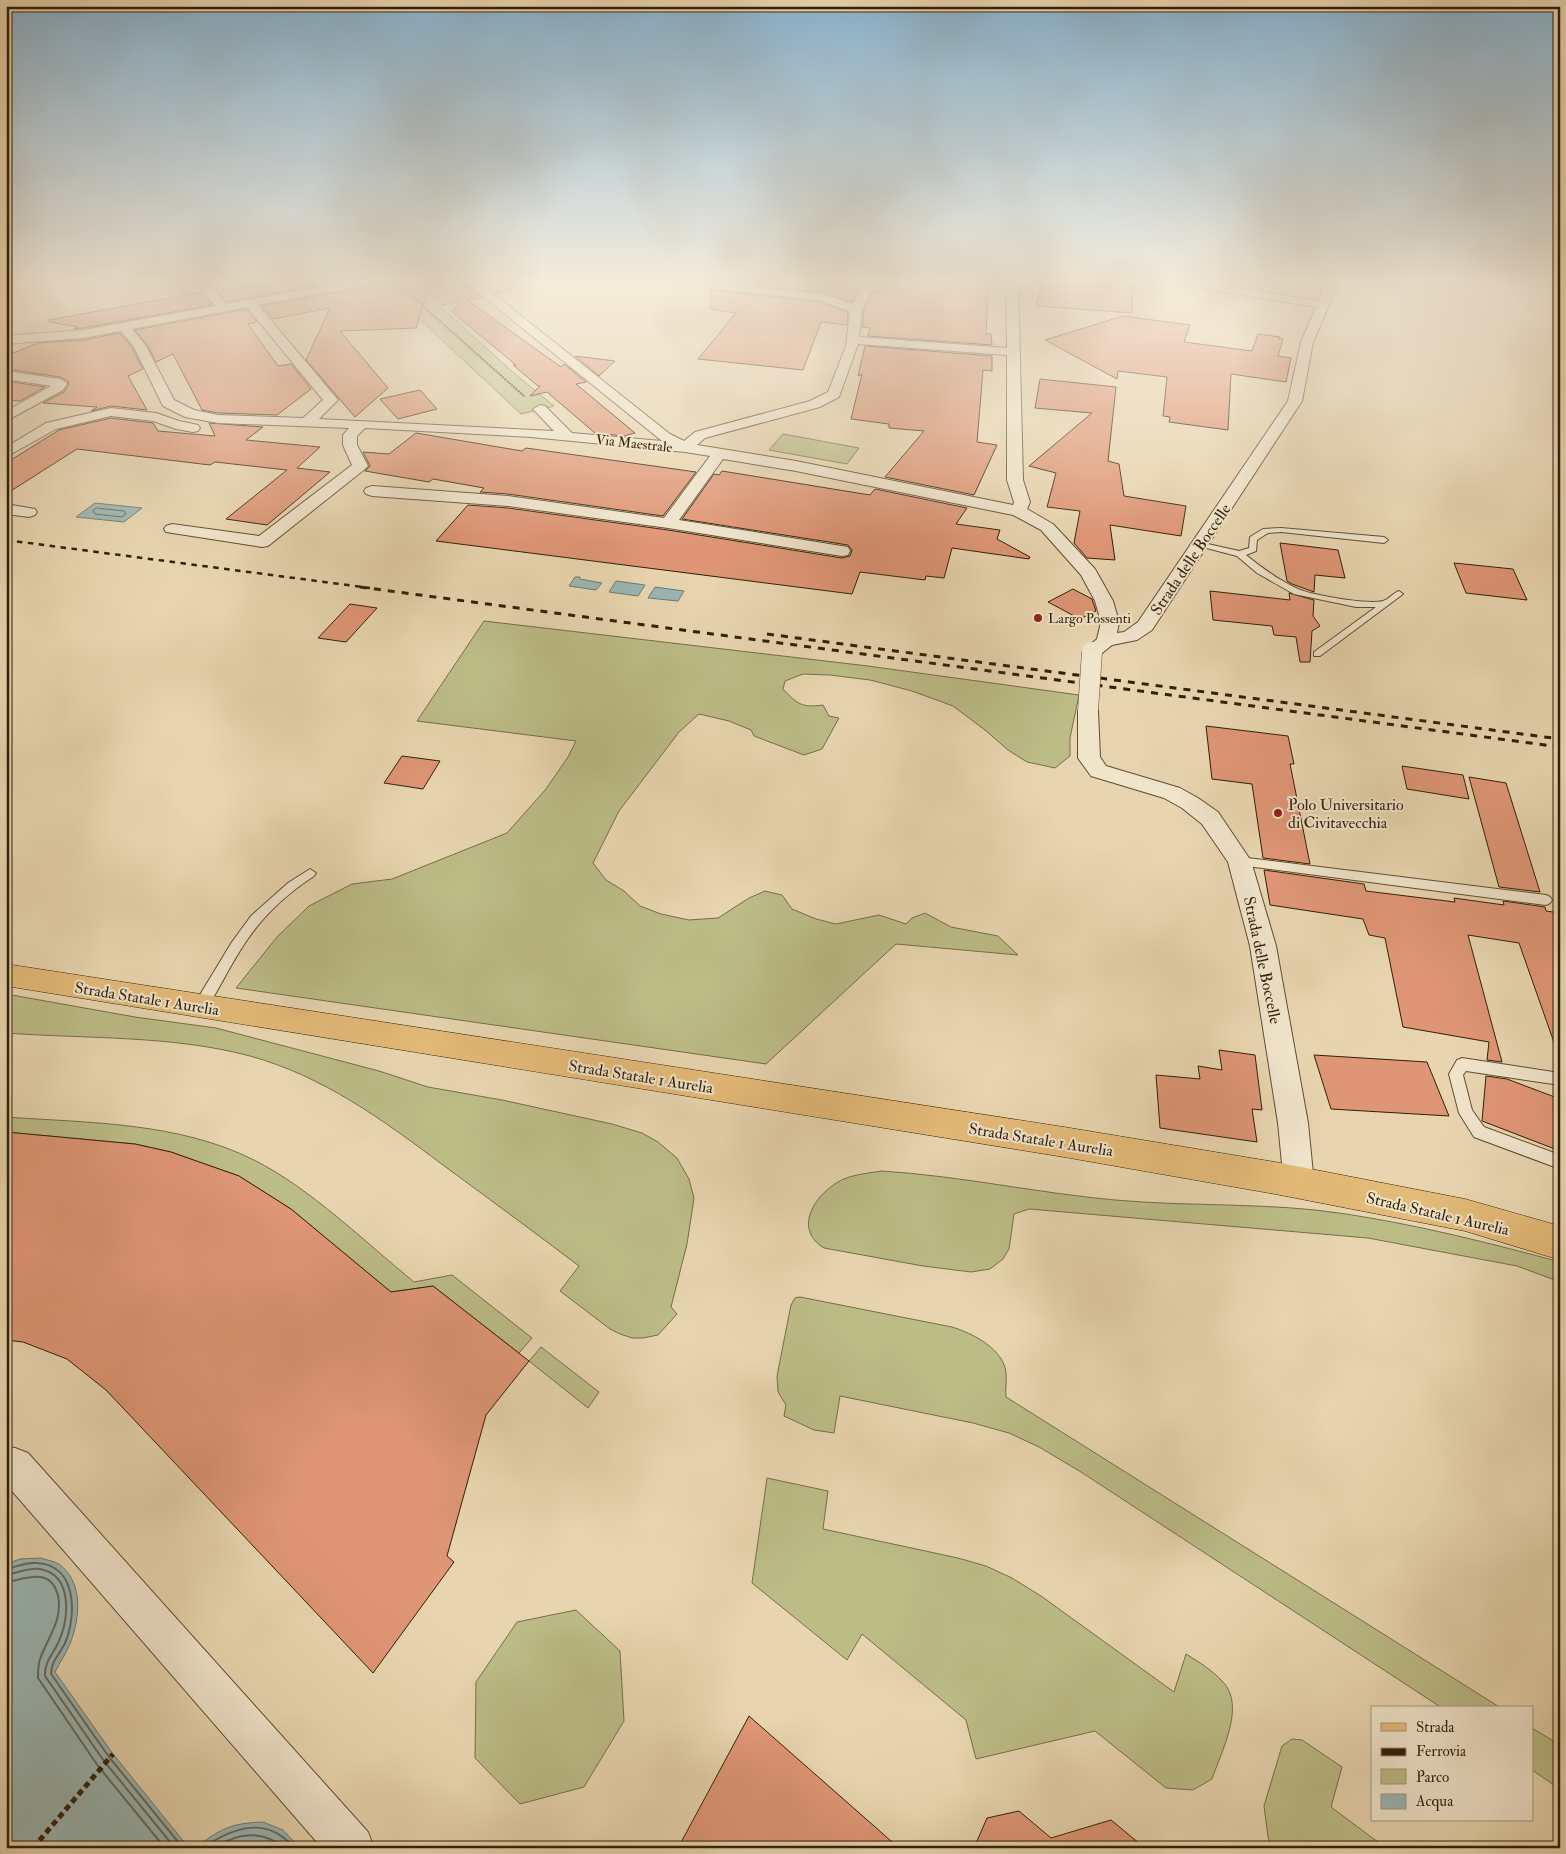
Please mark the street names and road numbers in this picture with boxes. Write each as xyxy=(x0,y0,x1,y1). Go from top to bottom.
street label: Via Maestrale xyxy=(595,431,673,456)
street label: Strada delle Boccelle xyxy=(1146,500,1236,619)
street label: Strada delle Boccelle xyxy=(1239,895,1285,1026)
street label: Strada Statale 1 Aurelia xyxy=(73,978,221,1020)
street label: Strada Statale 1 Aurelia xyxy=(567,1056,715,1098)
street label: Strada Statale 1 Aurelia xyxy=(967,1119,1115,1161)
street label: Strada Statale 1 Aurelia xyxy=(1364,1188,1512,1240)

